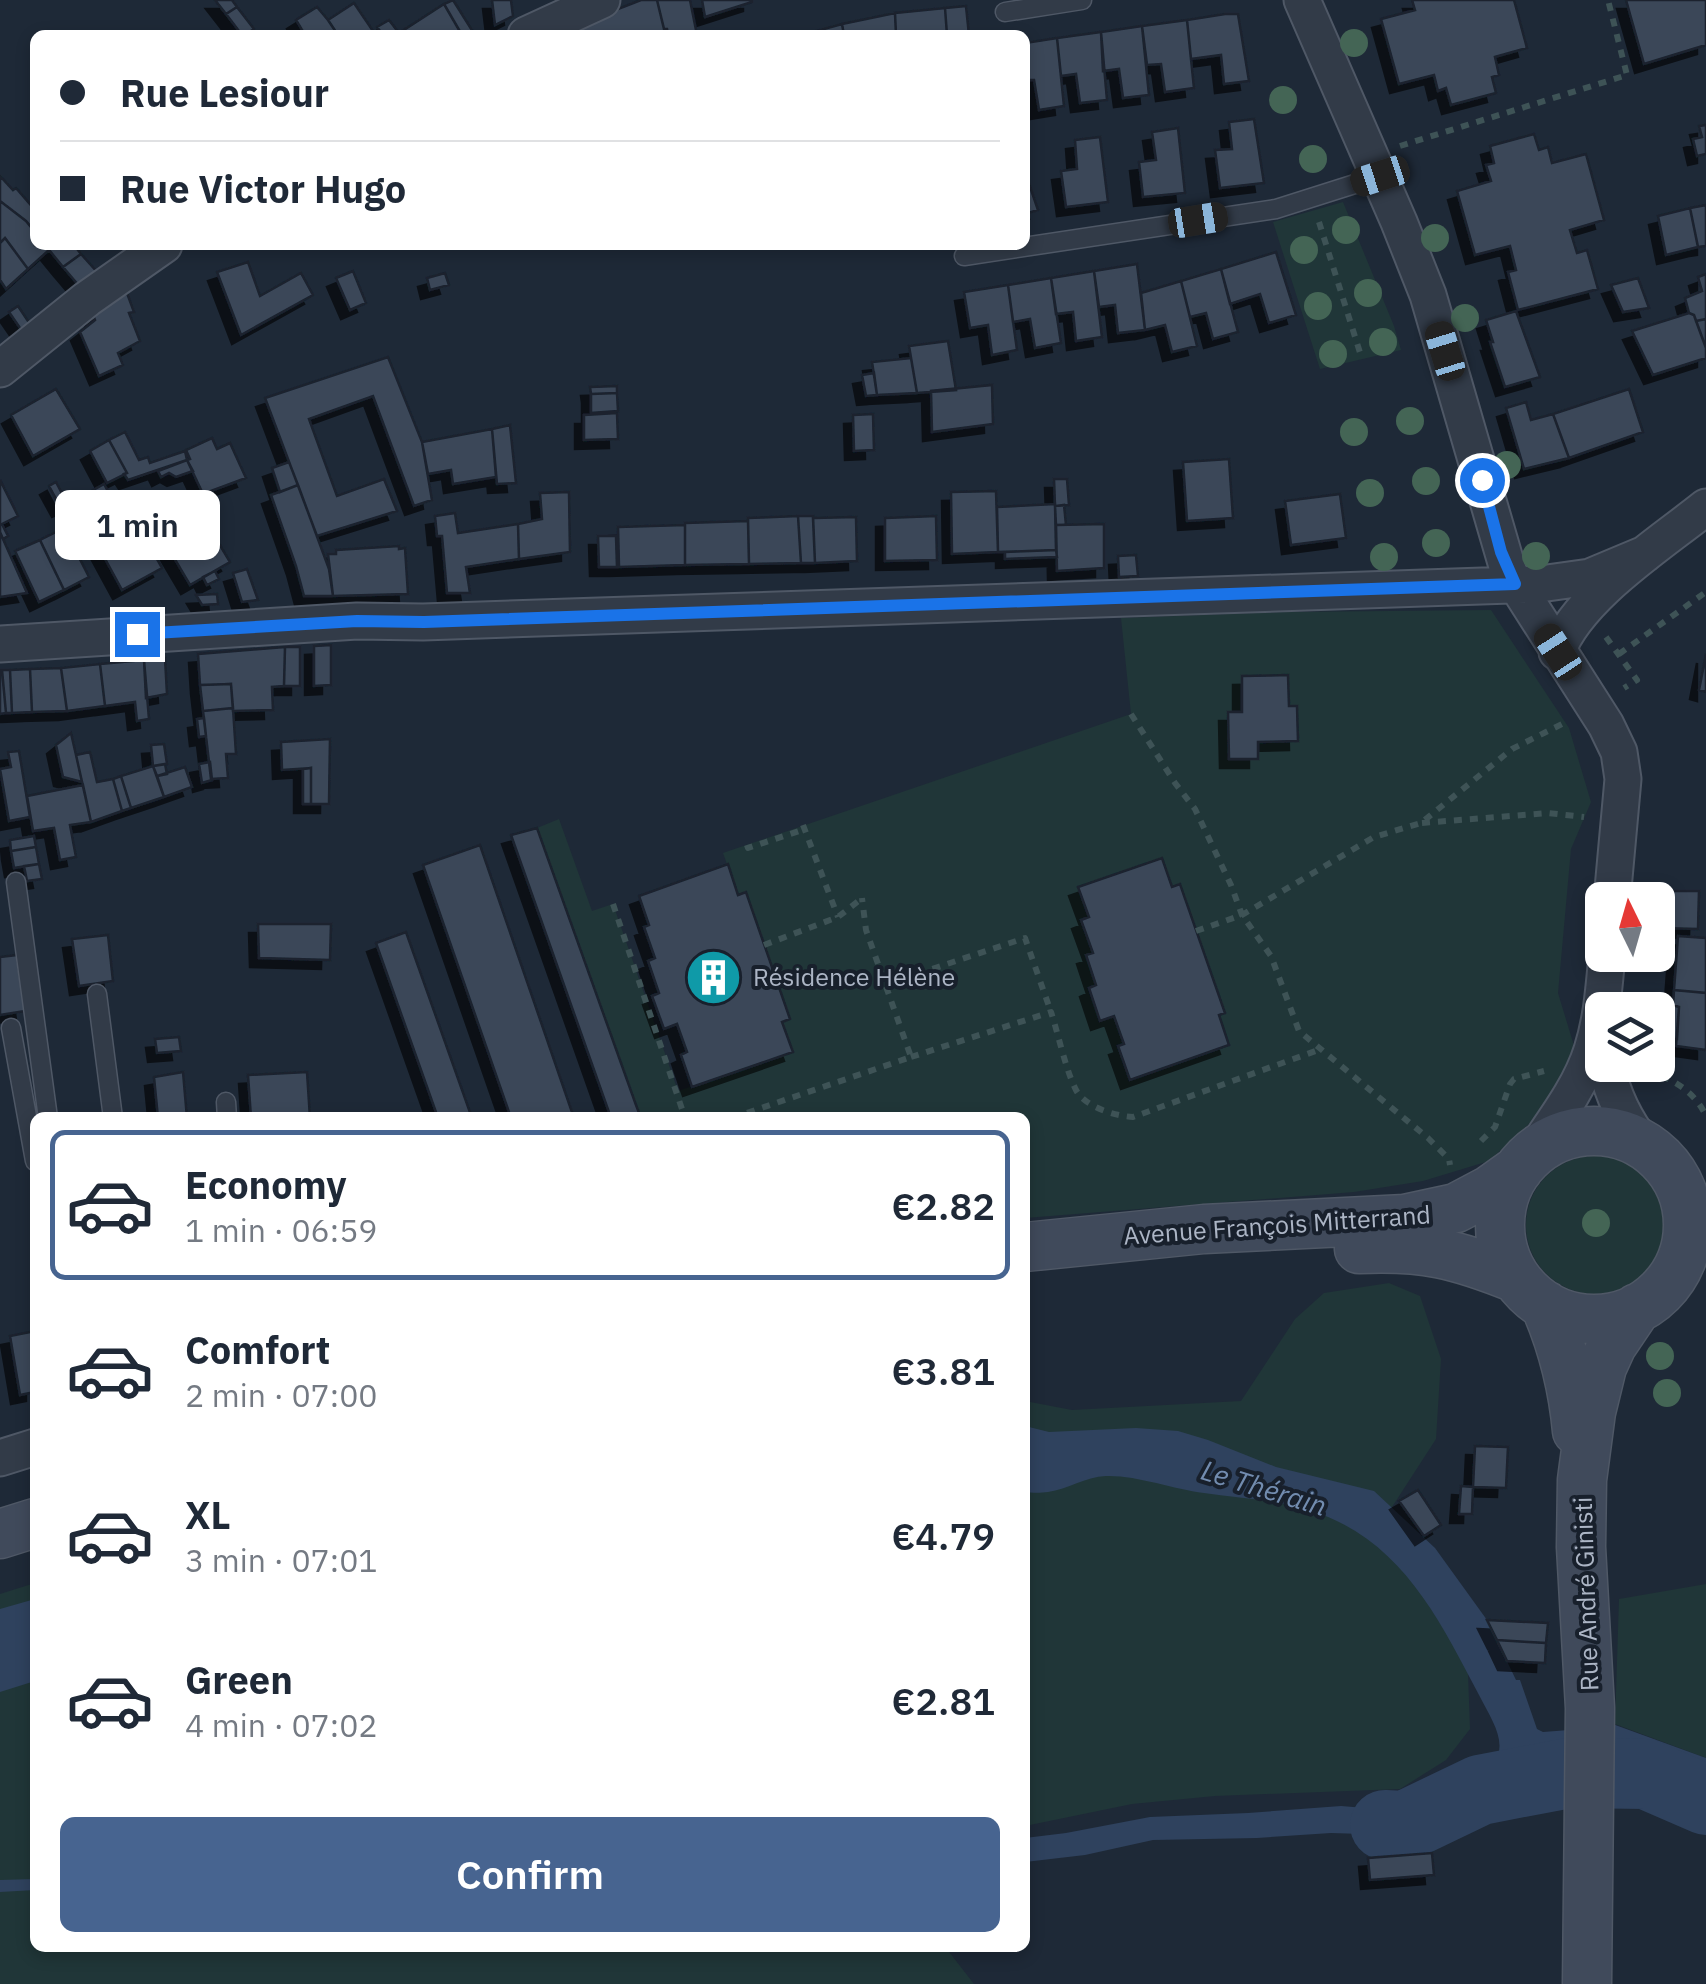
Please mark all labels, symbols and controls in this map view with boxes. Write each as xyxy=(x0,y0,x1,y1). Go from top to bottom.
text: Rue Lesiour xyxy=(120,68,329,117)
car xyxy=(1347,152,1413,200)
text: Rue Victor Hugo xyxy=(120,164,406,213)
car xyxy=(1166,200,1230,240)
car xyxy=(1422,318,1468,384)
route start xyxy=(1460,458,1505,503)
callout: 1 min xyxy=(54,489,220,559)
text: 1 min xyxy=(96,504,179,546)
route end xyxy=(115,612,160,657)
car xyxy=(1529,619,1587,685)
north arrow xyxy=(1585,882,1675,972)
map controls xyxy=(1585,882,1675,1082)
building icon: Résidence Hélène xyxy=(684,947,744,1007)
place label: Résidence Hélène xyxy=(753,960,955,993)
button: layers xyxy=(1585,992,1675,1082)
icon: car xyxy=(65,1160,155,1250)
text: Economy xyxy=(185,1160,347,1209)
text: €2.82 xyxy=(891,1181,995,1230)
street label: Avenue François Mitterrand xyxy=(1122,1197,1432,1252)
text: 1 min · 06:59 xyxy=(185,1209,378,1251)
icon: car xyxy=(65,1325,155,1415)
text: Comfort xyxy=(185,1325,330,1374)
text: €3.81 xyxy=(891,1346,995,1395)
text: 2 min · 07:00 xyxy=(185,1374,378,1416)
water label: Le Thérain xyxy=(1197,1451,1331,1524)
icon: car xyxy=(65,1490,155,1580)
text: XL xyxy=(185,1490,231,1539)
street label: Rue André Ginisti xyxy=(1566,1496,1605,1692)
text: €4.79 xyxy=(891,1511,995,1560)
text: 3 min · 07:01 xyxy=(185,1539,378,1581)
icon: car xyxy=(65,1655,155,1745)
text: Green xyxy=(185,1655,293,1704)
text: €2.81 xyxy=(891,1676,995,1725)
text: 4 min · 07:02 xyxy=(185,1704,378,1746)
button: Confirm xyxy=(60,1817,1000,1932)

